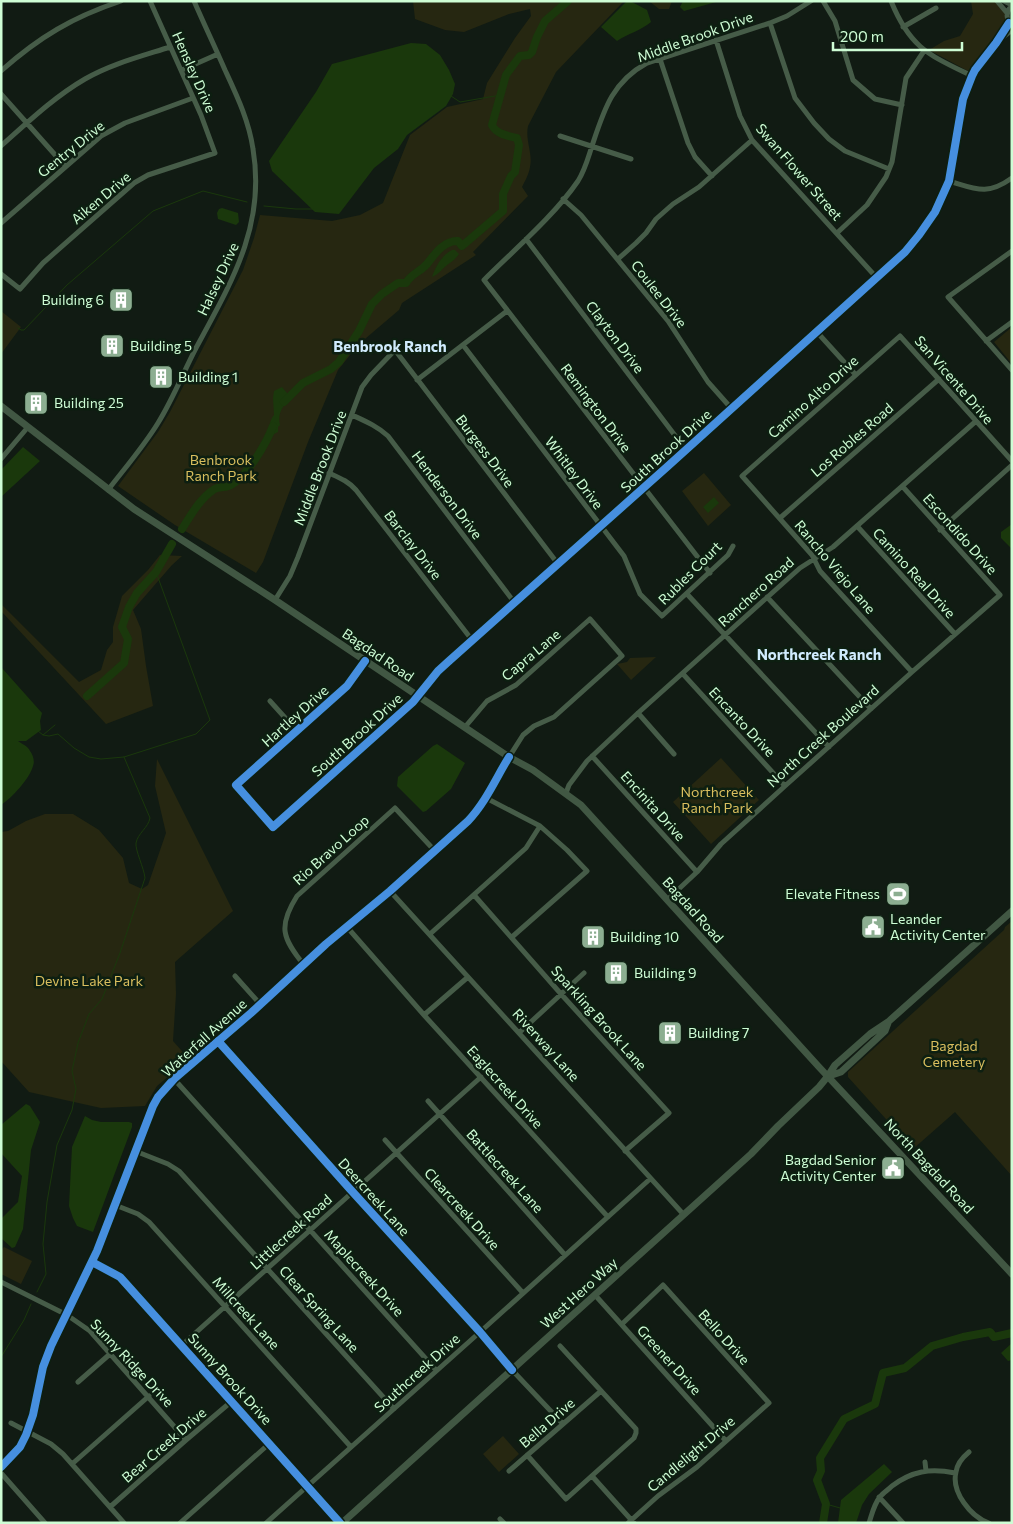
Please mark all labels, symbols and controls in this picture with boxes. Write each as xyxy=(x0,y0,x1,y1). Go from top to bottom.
street label: Middle Brook Drive xyxy=(635,8,755,65)
scale bar xyxy=(833,20,962,52)
text: 200 m xyxy=(840,27,884,45)
street label: Hensley Drive xyxy=(169,29,220,115)
street label: Gentry Drive xyxy=(34,117,107,181)
street label: Swan Flower Street xyxy=(753,120,846,224)
street label: Aiken Drive xyxy=(67,168,134,227)
street label: Halsey Drive xyxy=(193,240,242,318)
street label: Coulee Drive xyxy=(628,257,691,331)
building icon: Building 6 xyxy=(108,287,134,313)
place label: Building 6 xyxy=(42,291,104,308)
street label: Clayton Drive xyxy=(583,297,648,376)
street label: San Vicente Drive xyxy=(911,332,997,427)
building icon: Building 5 xyxy=(99,333,125,359)
place label: Building 5 xyxy=(130,337,192,354)
district label: Benbrook Ranch xyxy=(333,337,447,355)
street label: Camino Alto Drive xyxy=(764,352,861,442)
street label: Remington Drive xyxy=(558,360,635,455)
building icon: Building 1 xyxy=(148,364,174,390)
place label: Building 1 xyxy=(178,368,238,385)
building icon: Building 25 xyxy=(23,390,49,416)
place label: Building 25 xyxy=(54,394,124,411)
street label: Los Robles Road xyxy=(807,399,896,480)
street label: South Brook Drive xyxy=(617,405,714,496)
street label: Middle Brook Drive xyxy=(290,408,349,528)
street label: Burgess Drive xyxy=(453,411,518,490)
street label: Whitley Drive xyxy=(542,433,607,512)
street label: Henderson Drive xyxy=(409,447,486,542)
park label: Benbrook Ranch Park xyxy=(185,451,257,484)
street label: Escondido Drive xyxy=(920,490,1001,577)
street label: Barclay Drive xyxy=(381,507,446,583)
street label: Rancho Viejo Lane xyxy=(791,517,879,617)
street label: Camino Real Drive xyxy=(869,524,959,621)
street label: Rubles Court xyxy=(654,537,725,608)
street label: Ranchero Road xyxy=(714,553,797,630)
street label: Bagdad Road xyxy=(339,624,417,685)
street label: Capra Lane xyxy=(498,625,563,684)
district label: Northcreek Ranch xyxy=(757,645,881,663)
street label: Hartley Drive xyxy=(258,681,331,750)
street label: North Creek Boulevard xyxy=(763,681,882,790)
street label: Encanto Drive xyxy=(706,683,779,760)
street label: South Brook Drive xyxy=(308,689,405,780)
street label: Encinita Drive xyxy=(618,767,689,844)
park label: Northcreek Ranch Park xyxy=(681,783,754,816)
street label: Rio Bravo Loop xyxy=(289,811,372,888)
street label: Bagdad Road xyxy=(659,873,727,946)
sports icon: Elevate Fitness xyxy=(885,881,911,907)
place label: Elevate Fitness xyxy=(785,885,880,902)
place label: Leander Activity Center xyxy=(890,910,986,943)
public building icon: Leander Activity Center xyxy=(860,914,886,940)
building icon: Building 10 xyxy=(580,924,606,950)
place label: Building 10 xyxy=(610,928,679,945)
building icon: Building 9 xyxy=(603,960,629,986)
street label: Sparkling Brook Lane xyxy=(548,962,651,1073)
place label: Building 9 xyxy=(634,964,696,981)
park label: Devine Lake Park xyxy=(35,972,144,989)
street label: Waterfall Avenue xyxy=(158,995,250,1080)
street label: Riverway Lane xyxy=(509,1005,583,1084)
building icon: Building 7 xyxy=(657,1020,683,1046)
place label: Building 7 xyxy=(688,1024,749,1041)
park label: Bagdad Cemetery xyxy=(923,1037,985,1070)
street label: Eaglecreek Drive xyxy=(464,1042,547,1131)
street label: North Bagdad Road xyxy=(881,1115,978,1217)
street label: Battlecreek Lane xyxy=(463,1125,547,1216)
place label: Bagdad Senior Activity Center xyxy=(780,1151,876,1184)
street label: Deercreek Lane xyxy=(335,1154,414,1239)
public building icon: Bagdad Senior Activity Center xyxy=(880,1155,906,1181)
street label: Clearcreek Drive xyxy=(421,1164,504,1253)
street label: Littlecreek Road xyxy=(246,1191,335,1273)
street label: Maplecreek Drive xyxy=(321,1226,408,1320)
street label: West Hero Way xyxy=(537,1254,621,1332)
street label: Clear Spring Lane xyxy=(276,1262,363,1356)
street label: Millcreek Lane xyxy=(209,1273,284,1353)
street label: Bello Drive xyxy=(695,1306,754,1368)
street label: Sunny Ridge Drive xyxy=(87,1315,178,1410)
street label: Greener Drive xyxy=(634,1321,705,1398)
street label: Sunny Brook Drive xyxy=(185,1329,276,1428)
street label: Southcreek Drive xyxy=(370,1330,463,1416)
street label: Bella Drive xyxy=(516,1394,578,1451)
street label: Bear Creek Drive xyxy=(118,1403,209,1486)
street label: Candlelight Drive xyxy=(643,1412,738,1495)

